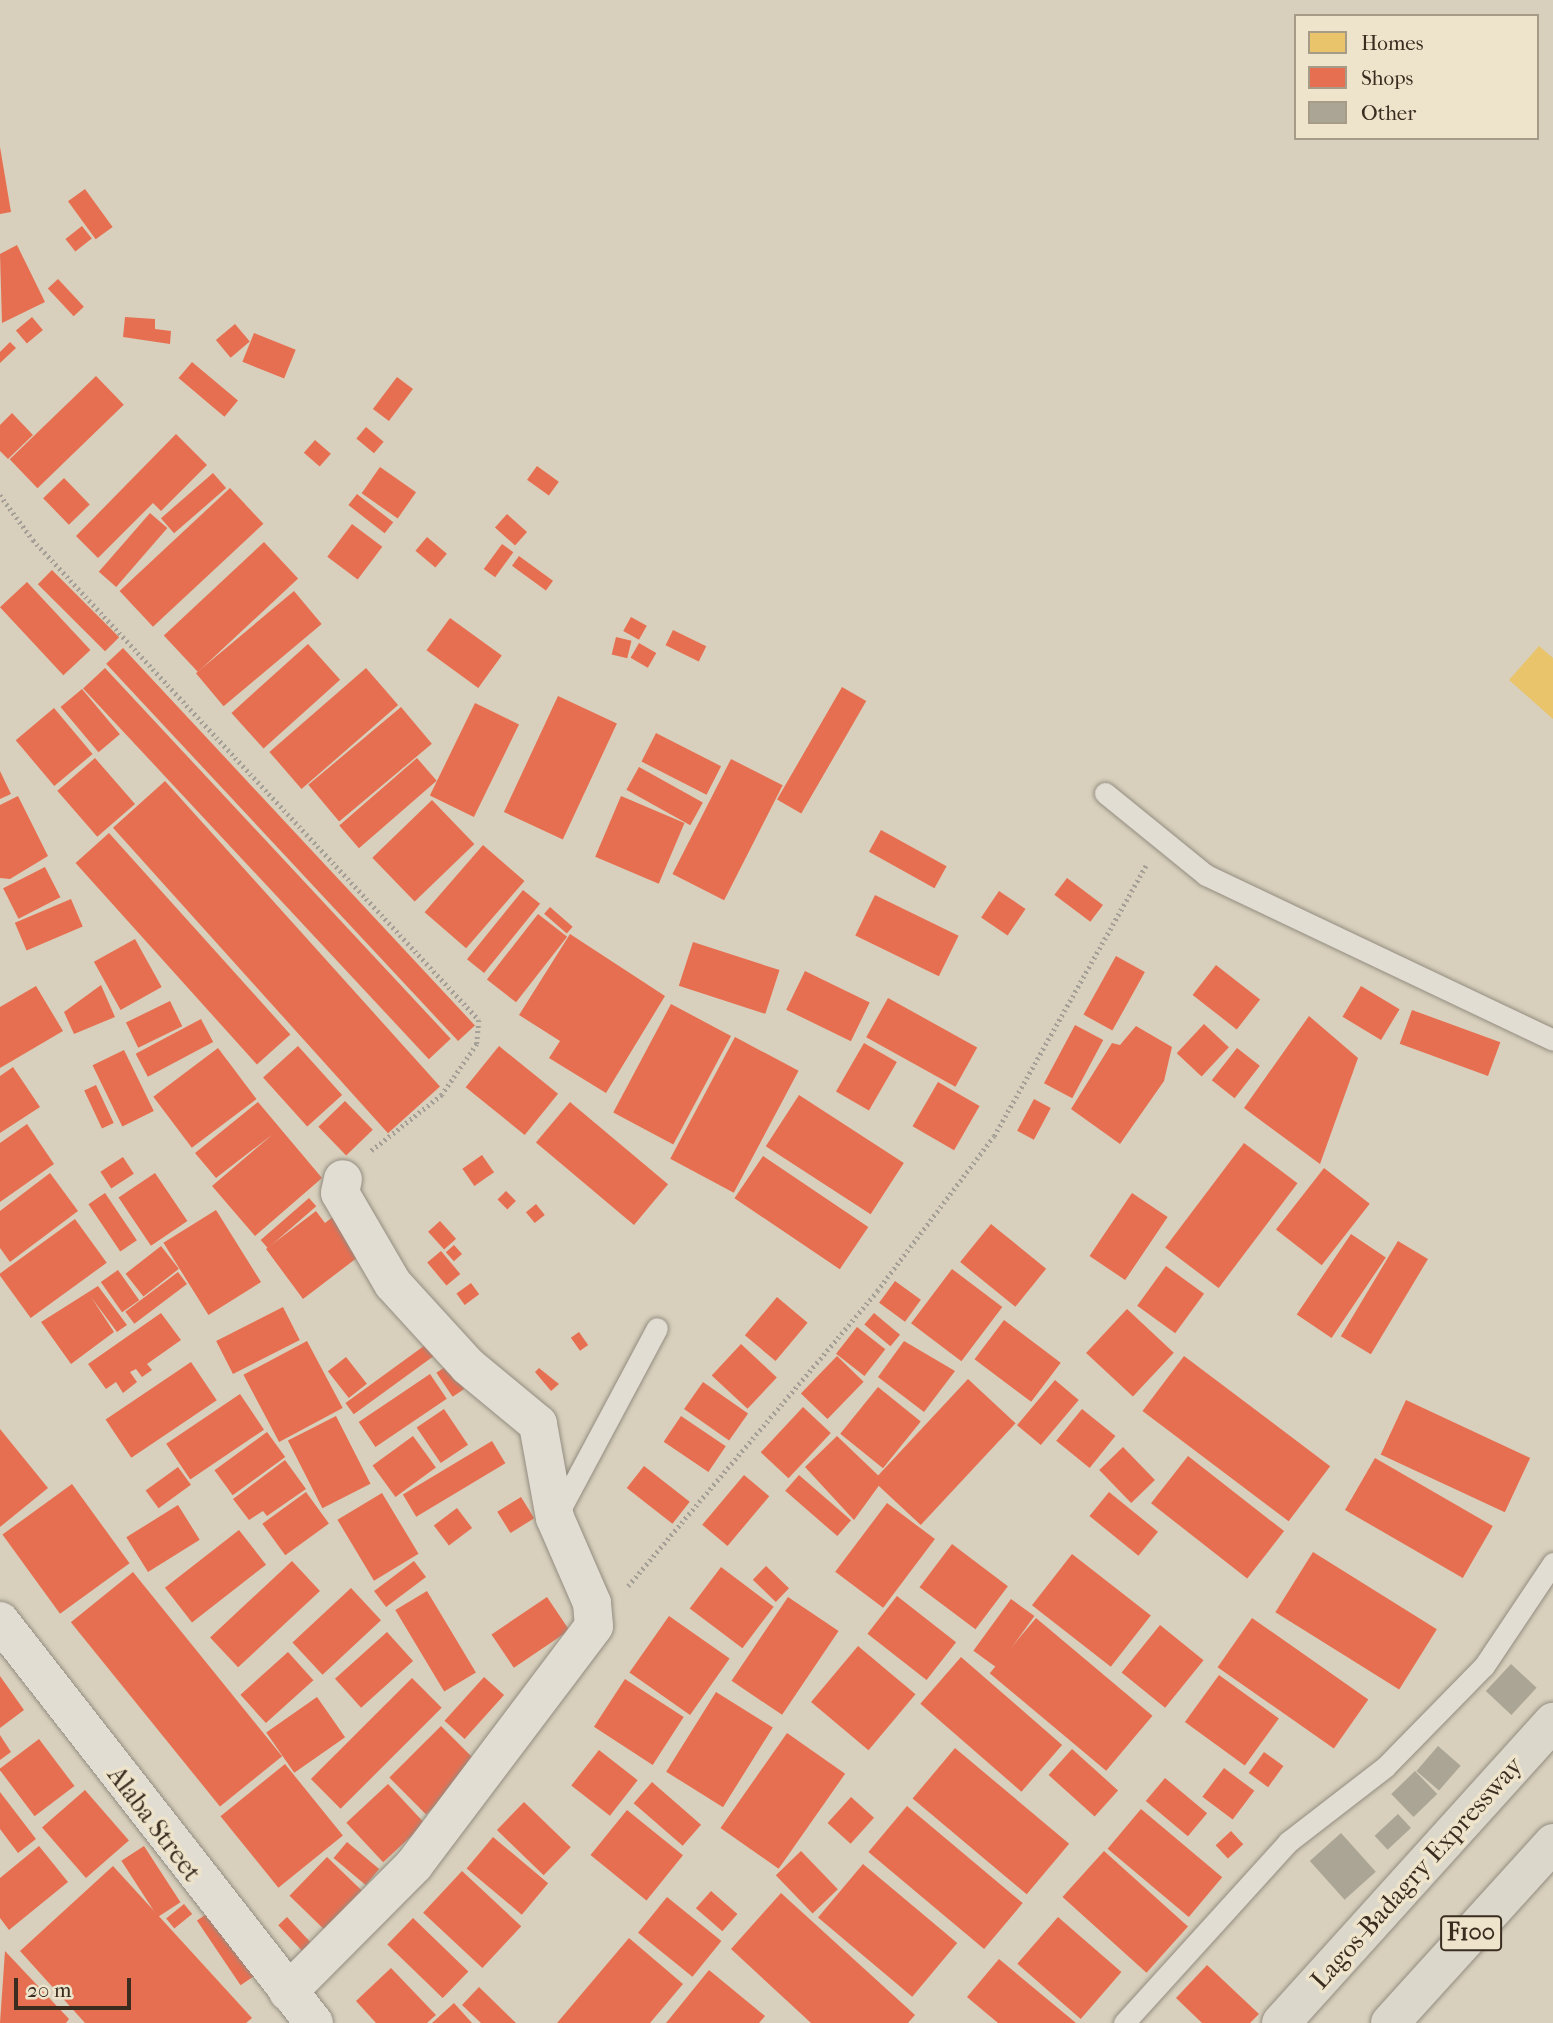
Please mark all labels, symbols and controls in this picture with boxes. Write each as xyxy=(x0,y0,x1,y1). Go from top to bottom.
legend xyxy=(1294,14,1539,140)
text: Homes xyxy=(1361,31,1423,55)
text: Shops xyxy=(1361,66,1413,90)
text: Other xyxy=(1361,101,1416,125)
street label: Lagos-Badagry Expressway xyxy=(1305,1751,1529,1995)
street label: Alaba Street xyxy=(101,1760,207,1888)
road number: F100 xyxy=(1440,1912,1502,1954)
scale bar xyxy=(18,1964,135,2008)
text: 20 m xyxy=(27,1978,71,2002)

